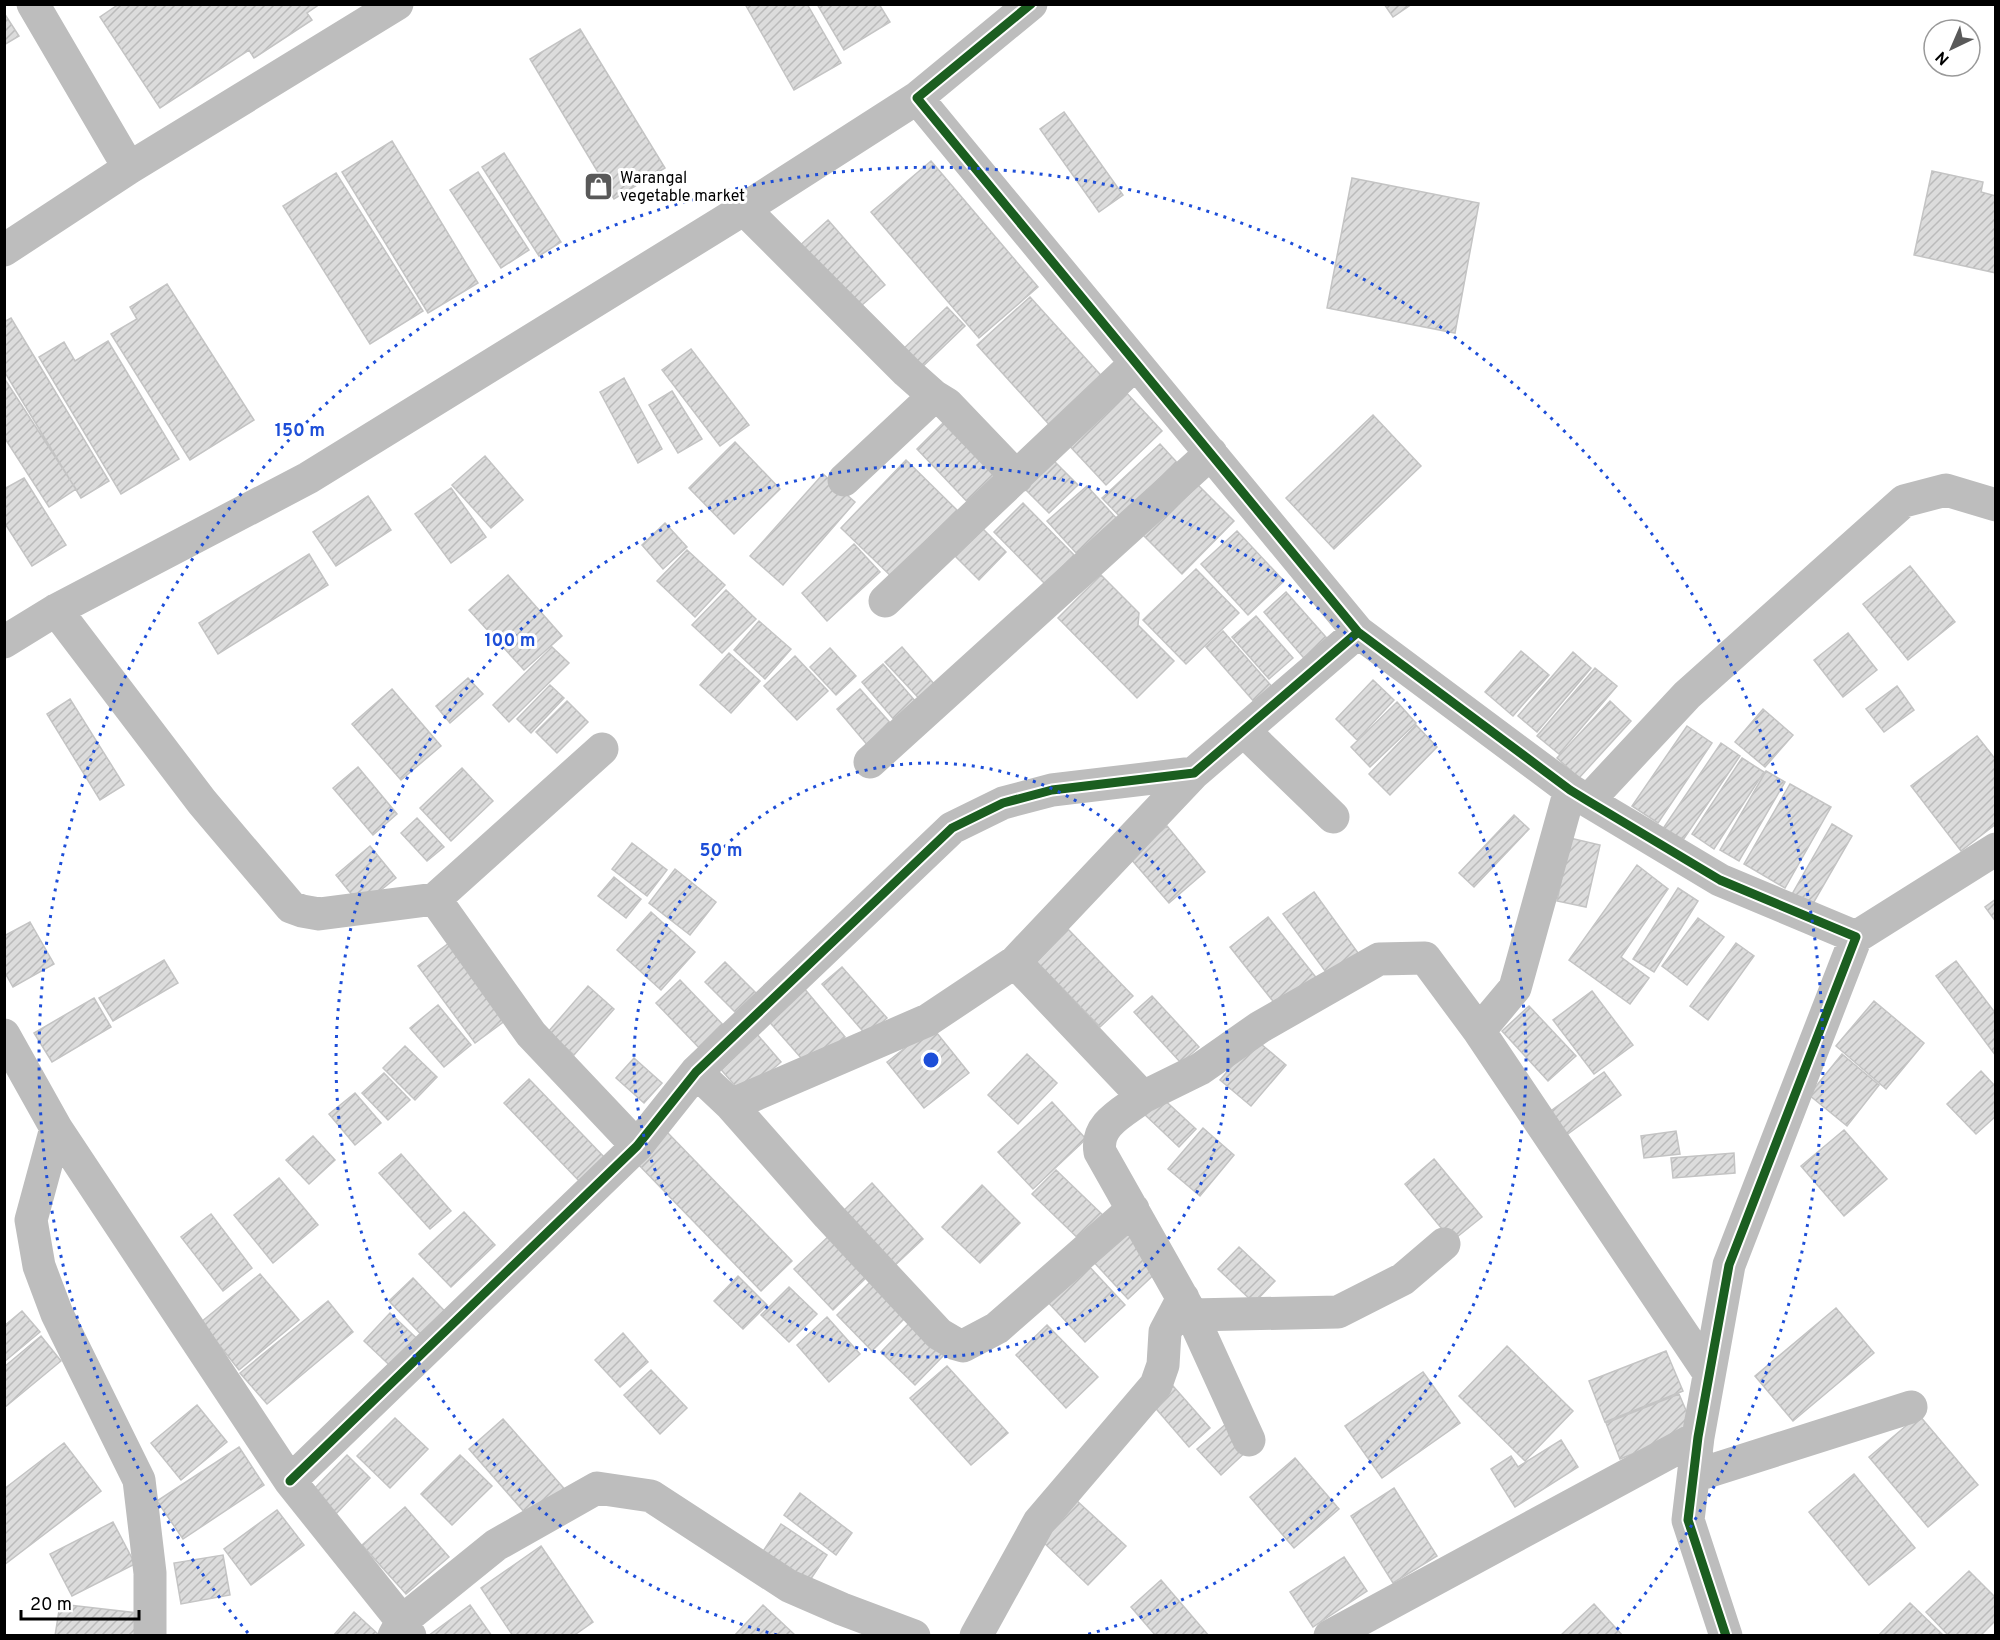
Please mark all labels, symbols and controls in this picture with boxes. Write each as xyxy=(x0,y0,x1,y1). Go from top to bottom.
north arrow xyxy=(1922,18,1982,78)
text: N xyxy=(1932,46,1954,69)
place label: Warangal vegetable market xyxy=(620,169,745,207)
shop icon: Warangal vegetable market xyxy=(583,170,615,202)
text: 150 m xyxy=(275,420,325,443)
text: 100 m xyxy=(484,630,536,653)
text: 50 m xyxy=(699,840,743,863)
centre of rings xyxy=(921,1050,941,1070)
scale bar xyxy=(21,1583,140,1621)
text: 20 m xyxy=(30,1594,72,1617)

